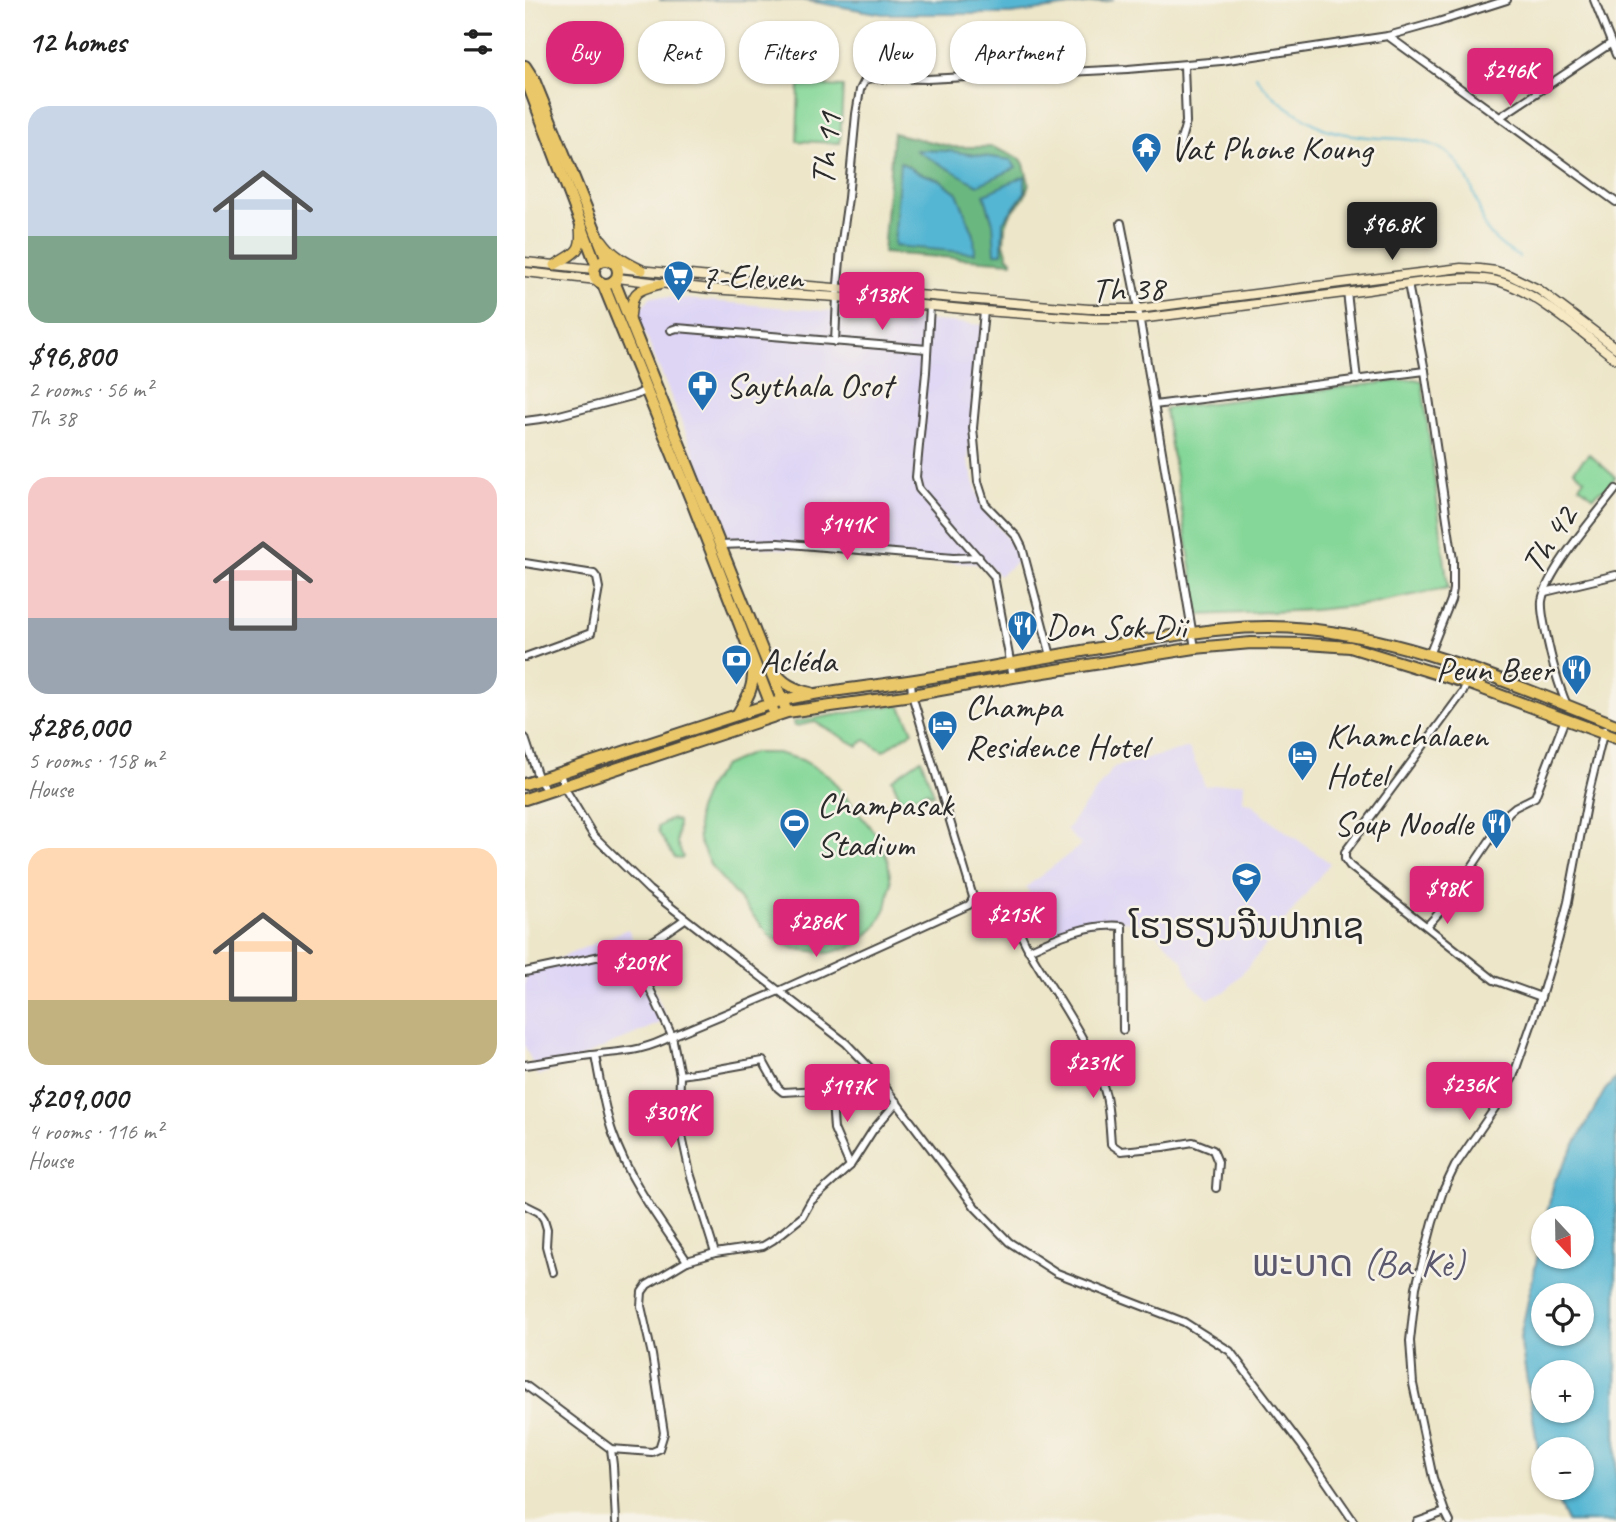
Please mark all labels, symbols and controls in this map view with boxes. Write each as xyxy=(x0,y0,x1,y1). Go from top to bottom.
chip: Buy xyxy=(546,21,624,84)
chip: Rent xyxy=(638,21,725,84)
chip: Filters xyxy=(739,21,839,84)
chip: New xyxy=(853,21,936,84)
chip: Apartment xyxy=(950,21,1086,84)
text: 12 homes xyxy=(28,23,126,61)
icon: filters xyxy=(459,23,497,61)
pin: $246K xyxy=(1461,48,1559,108)
text: $246K xyxy=(1483,56,1537,85)
street label: Th 11 xyxy=(800,108,852,188)
place label: Vat Phone Koung xyxy=(1170,126,1374,171)
temple icon: Vat Phone Koung xyxy=(1130,131,1164,175)
icon: home xyxy=(200,152,326,278)
pin: $96.8K xyxy=(1335,202,1449,262)
text: $96.8K xyxy=(1363,210,1421,239)
place label: 7-Eleven xyxy=(701,254,805,299)
supermarket icon: 7-Eleven xyxy=(661,259,695,303)
street label: Th 38 xyxy=(1091,265,1168,313)
pin: $138K xyxy=(833,272,931,332)
text: $138K xyxy=(855,280,909,309)
text: $96,800 xyxy=(28,337,115,375)
place label: Saythala Osot xyxy=(726,363,897,408)
pharmacy icon: Saythala Osot xyxy=(686,368,720,412)
text: 2 rooms · 56 m² xyxy=(28,375,152,404)
text: Th 38 xyxy=(28,404,76,433)
street label: Th 42 xyxy=(1510,494,1589,583)
pin: $141K xyxy=(798,503,896,562)
text: $141K xyxy=(820,510,874,539)
icon: home xyxy=(200,523,326,649)
place label: Don Sok Dii xyxy=(1045,604,1191,649)
restaurant icon: Don Sok Dii xyxy=(1005,609,1039,653)
place label: Acléda xyxy=(760,638,839,683)
bank icon: Acléda xyxy=(720,643,754,687)
place label: Peun Beer xyxy=(1436,647,1555,692)
restaurant icon: Peun Beer xyxy=(1559,652,1593,696)
place label: Champa Residence Hotel xyxy=(965,684,1153,769)
text: $286,000 xyxy=(28,708,129,746)
hotel icon: Champa Residence Hotel xyxy=(925,709,959,753)
place label: Khamchalaen Hotel xyxy=(1326,713,1490,798)
hotel icon: Khamchalaen Hotel xyxy=(1286,738,1320,782)
text: 5 rooms · 158 m² xyxy=(28,746,163,775)
text: House xyxy=(28,775,73,804)
place label: Champasak Stadium xyxy=(817,782,955,867)
place label: Soup Noodle xyxy=(1334,801,1476,846)
restaurant icon: Soup Noodle xyxy=(1479,806,1513,850)
sports icon: Champasak Stadium xyxy=(777,807,811,851)
school or university icon: ໂຮງຮຽນຈີນປາກເຊ xyxy=(1230,860,1264,904)
pin: $98K xyxy=(1406,866,1488,926)
text: $98K xyxy=(1426,874,1468,903)
pin: $215K xyxy=(965,892,1063,952)
icon: home xyxy=(200,894,326,1020)
pin: $286K xyxy=(767,900,865,959)
text: $215K xyxy=(988,900,1040,929)
place label: ໂຮງຮຽນຈີນປາກເຊ xyxy=(1128,904,1364,949)
text: $286K xyxy=(789,907,843,936)
pin: $209K xyxy=(591,940,689,1000)
text: $209K xyxy=(614,948,666,977)
pin: $231K xyxy=(1044,1040,1142,1100)
text: $231K xyxy=(1066,1048,1120,1077)
pin: $236K xyxy=(1420,1062,1518,1122)
pin: $197K xyxy=(798,1064,896,1124)
text: $236K xyxy=(1442,1070,1496,1099)
text: $197K xyxy=(821,1072,873,1101)
text: $209,000 xyxy=(28,1079,128,1117)
pin: $309K xyxy=(622,1090,720,1150)
text: $309K xyxy=(645,1098,697,1127)
text: 4 rooms · 116 m² xyxy=(28,1117,163,1146)
text: House xyxy=(28,1146,73,1175)
north arrow xyxy=(1531,1206,1594,1269)
map controls xyxy=(1531,1206,1594,1500)
district label: ພະບາດ (Ba Kè) xyxy=(1252,1240,1467,1287)
button: locate xyxy=(1531,1283,1594,1346)
button: + xyxy=(1531,1360,1594,1423)
button: − xyxy=(1531,1437,1594,1500)

